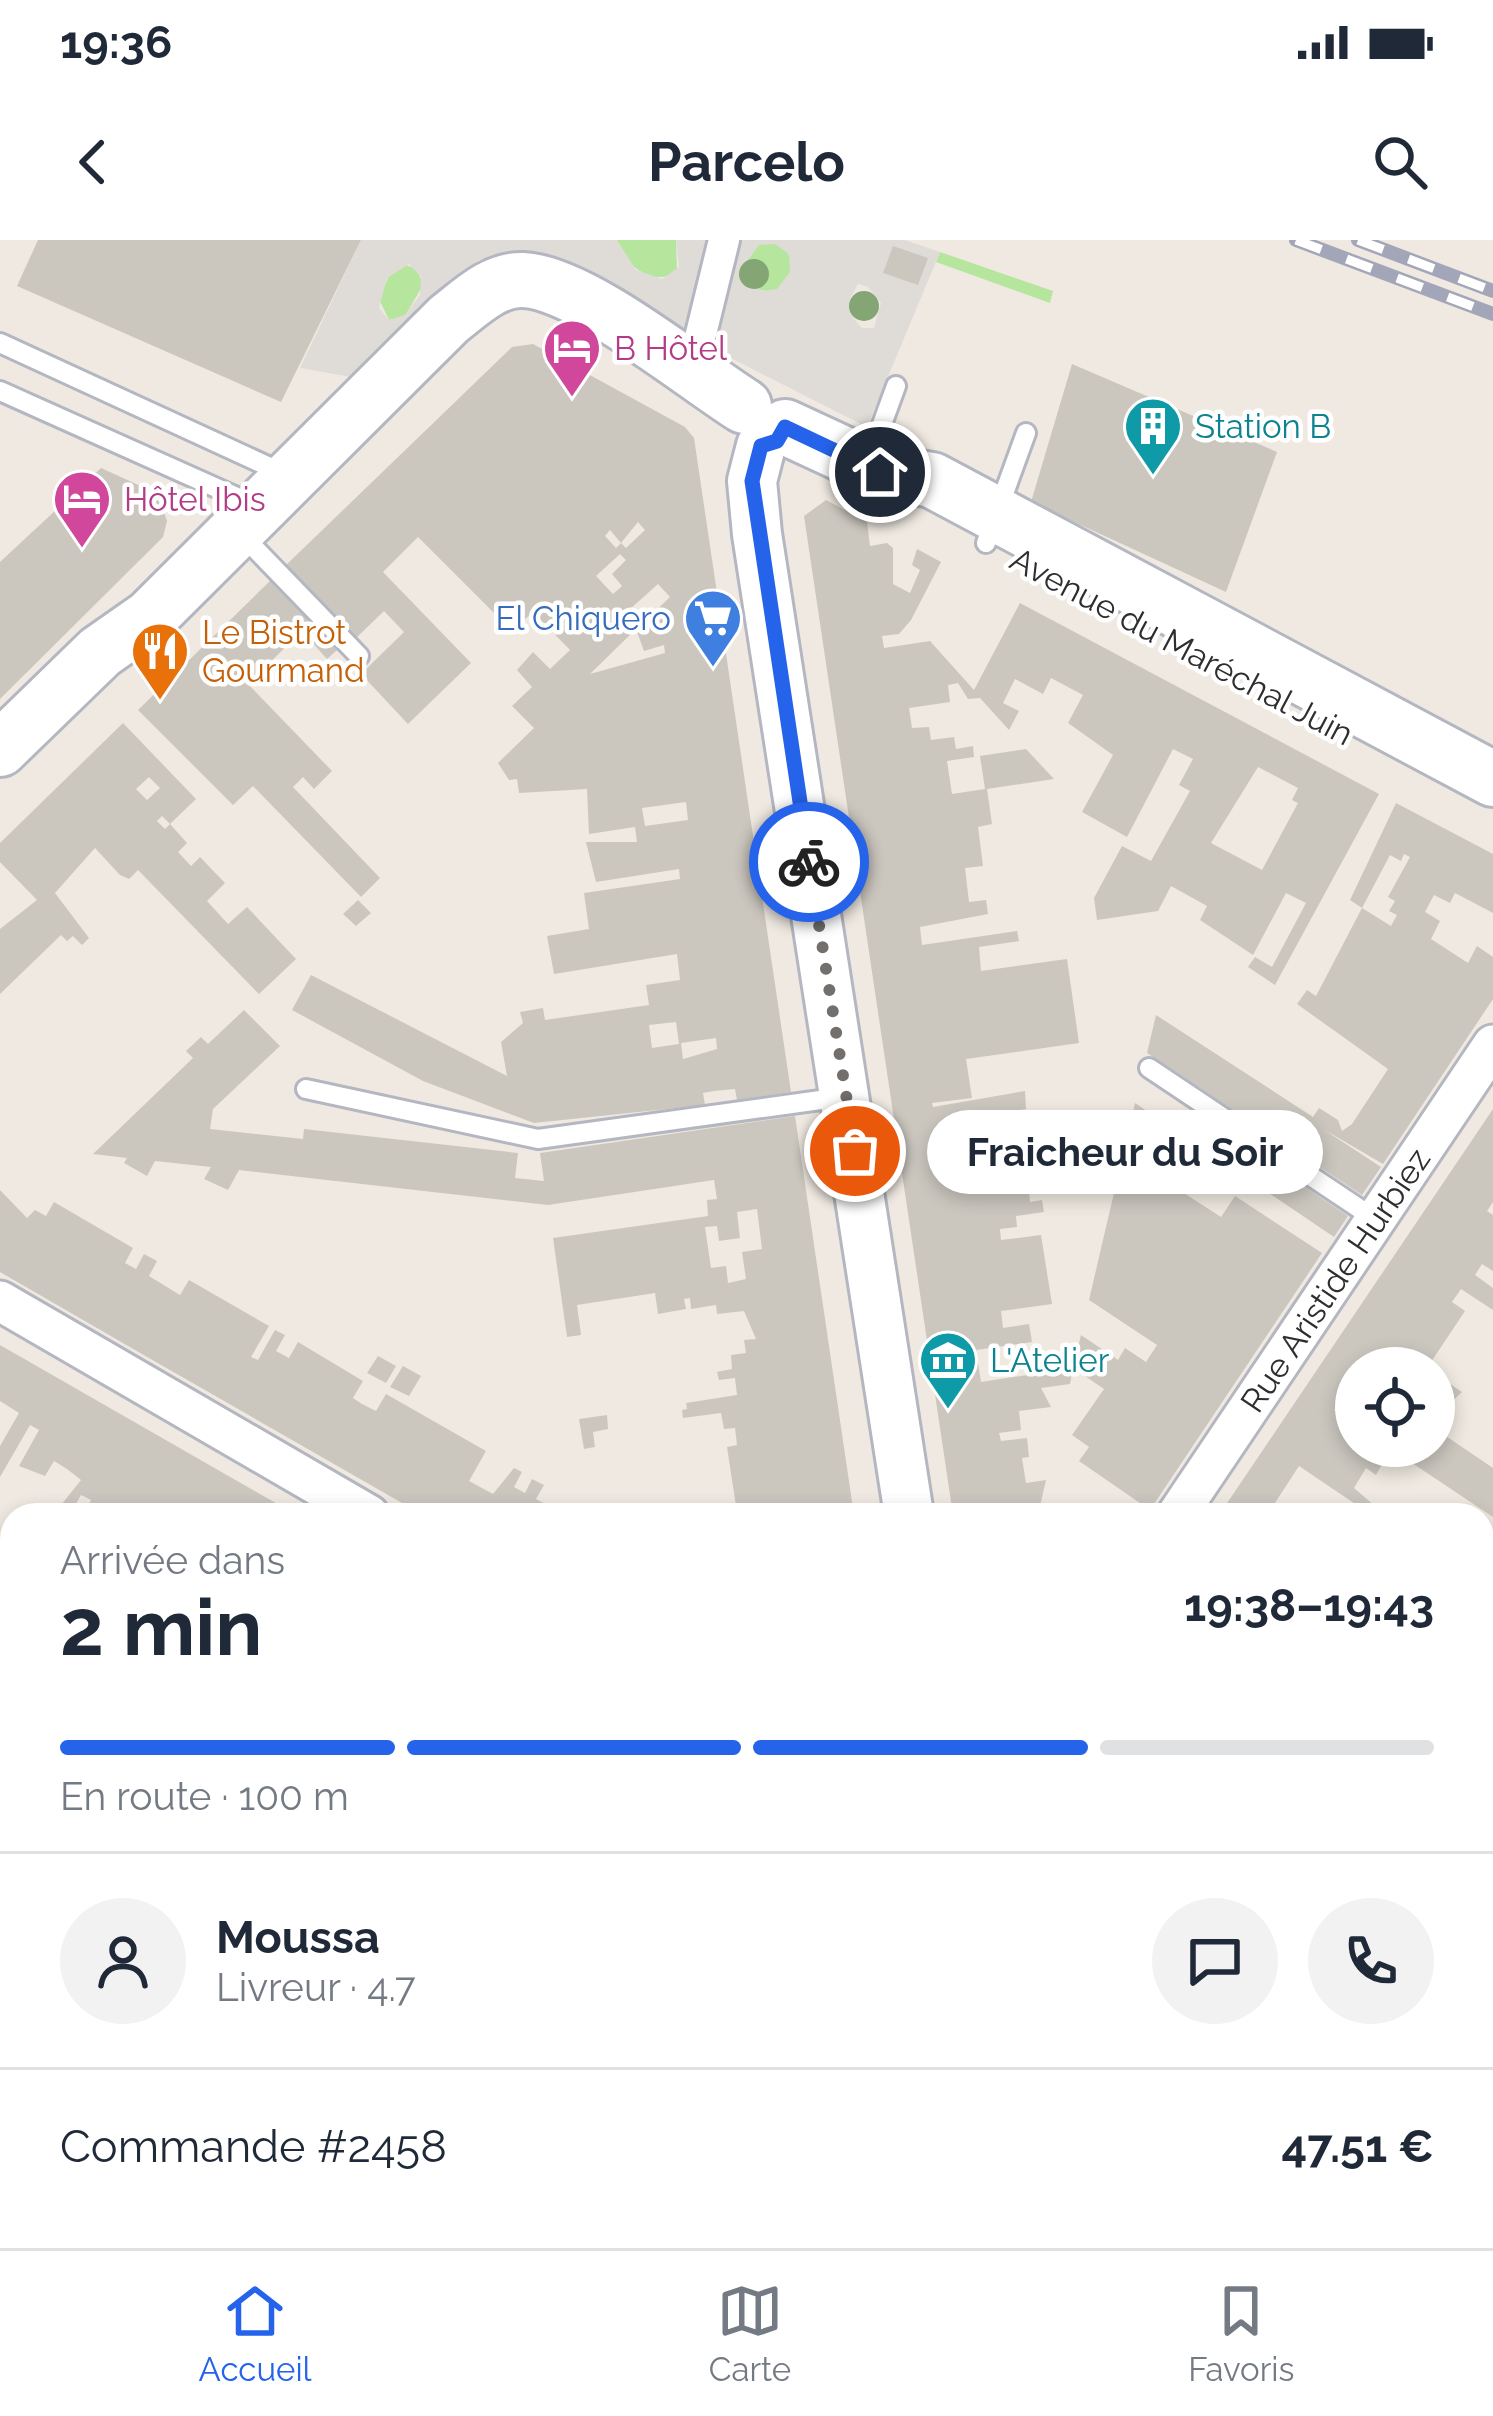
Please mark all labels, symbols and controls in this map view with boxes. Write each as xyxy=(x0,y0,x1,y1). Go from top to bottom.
text: 19:36 xyxy=(60,16,172,69)
icon: back xyxy=(60,129,126,195)
icon: search xyxy=(1367,129,1433,195)
text: Parcelo xyxy=(648,130,845,194)
hotel icon: B Hôtel xyxy=(541,317,603,399)
place label: B Hôtel xyxy=(614,329,728,368)
building icon: Station B xyxy=(1122,395,1184,477)
place label: Station B xyxy=(1195,407,1331,446)
pin xyxy=(829,421,931,523)
icon: home xyxy=(847,439,913,505)
hotel icon: Hôtel Ibis xyxy=(51,468,113,550)
place label: Hôtel Ibis xyxy=(124,480,266,519)
street label: Avenue du Maréchal Juin xyxy=(1004,539,1360,753)
supermarket icon: El Chiquero xyxy=(682,587,744,669)
place label: El Chiquero xyxy=(495,599,671,638)
place label: Le Bistrot Gourmand xyxy=(202,613,365,690)
restaurant icon: Le Bistrot Gourmand xyxy=(129,620,191,702)
courier xyxy=(749,802,869,922)
icon: bike xyxy=(776,829,842,895)
pin xyxy=(804,1100,906,1202)
callout: Fraicheur du Soir xyxy=(927,1109,1323,1193)
icon: bag xyxy=(822,1118,888,1184)
text: Fraicheur du Soir xyxy=(967,1129,1283,1175)
street label: Rue Aristide Hurbiez xyxy=(1233,1141,1438,1420)
museum icon: L'Atelier xyxy=(917,1329,979,1411)
place label: L'Atelier xyxy=(990,1341,1110,1380)
map controls xyxy=(1335,1347,1455,1467)
button: locate xyxy=(1335,1347,1455,1467)
text: Arrivée dans xyxy=(60,1537,285,1583)
text: 19:38–19:43 xyxy=(1184,1579,1434,1632)
text: 2 min xyxy=(60,1582,262,1673)
text: En route · 100 m xyxy=(60,1773,349,1819)
button: person xyxy=(60,1898,186,2024)
button: chat xyxy=(1152,1898,1278,2024)
button: phone xyxy=(1308,1898,1434,2024)
text: Moussa xyxy=(216,1911,380,1964)
text: Livreur · 4.7 xyxy=(216,1964,416,2010)
text: Commande #2458 xyxy=(60,2120,447,2173)
text: 47.51 € xyxy=(1282,2120,1434,2173)
tab: Accueil xyxy=(199,2278,312,2389)
tab: Carte xyxy=(709,2278,791,2389)
tab: Favoris xyxy=(1188,2278,1294,2389)

